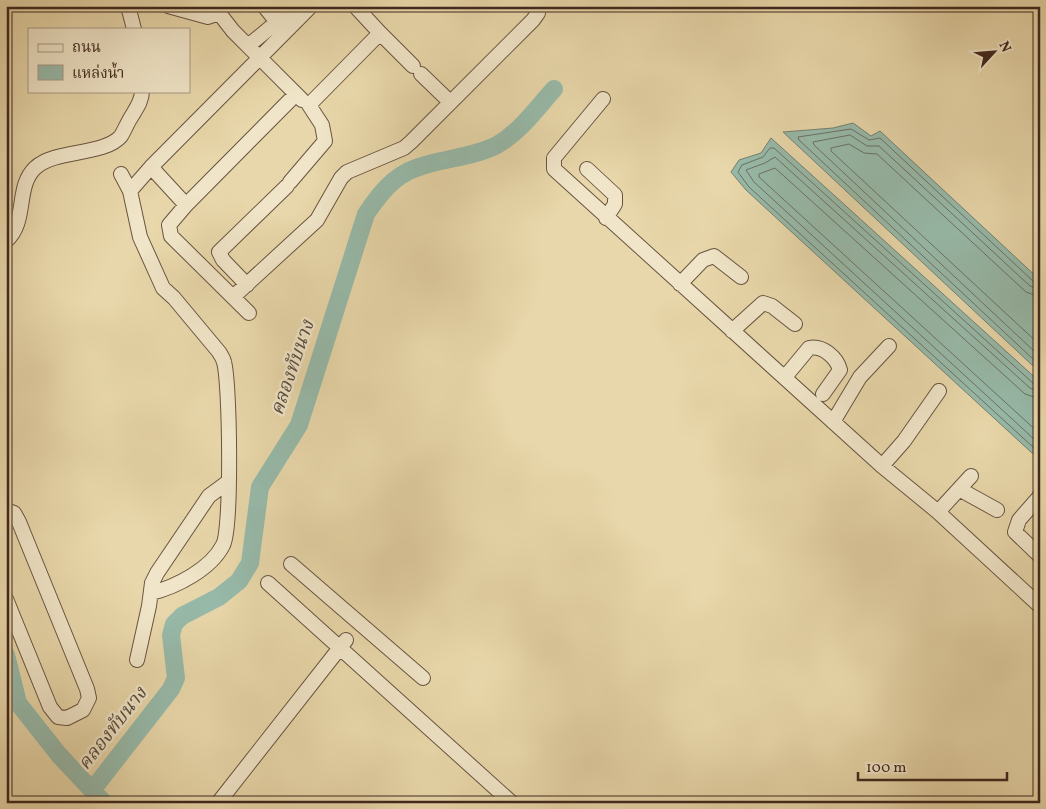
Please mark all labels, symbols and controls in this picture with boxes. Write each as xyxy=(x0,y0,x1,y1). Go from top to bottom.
legend xyxy=(28,28,190,92)
north arrow xyxy=(968,28,1018,78)
text: ถนน xyxy=(72,38,101,59)
text: N xyxy=(994,38,1015,56)
text: แหล่งน้ำ xyxy=(72,62,124,85)
water label: คลองทับนาง xyxy=(265,316,322,419)
water label: คลองทับนาง xyxy=(72,681,155,776)
scale bar xyxy=(858,749,1007,781)
text: 100 m xyxy=(866,758,906,779)

